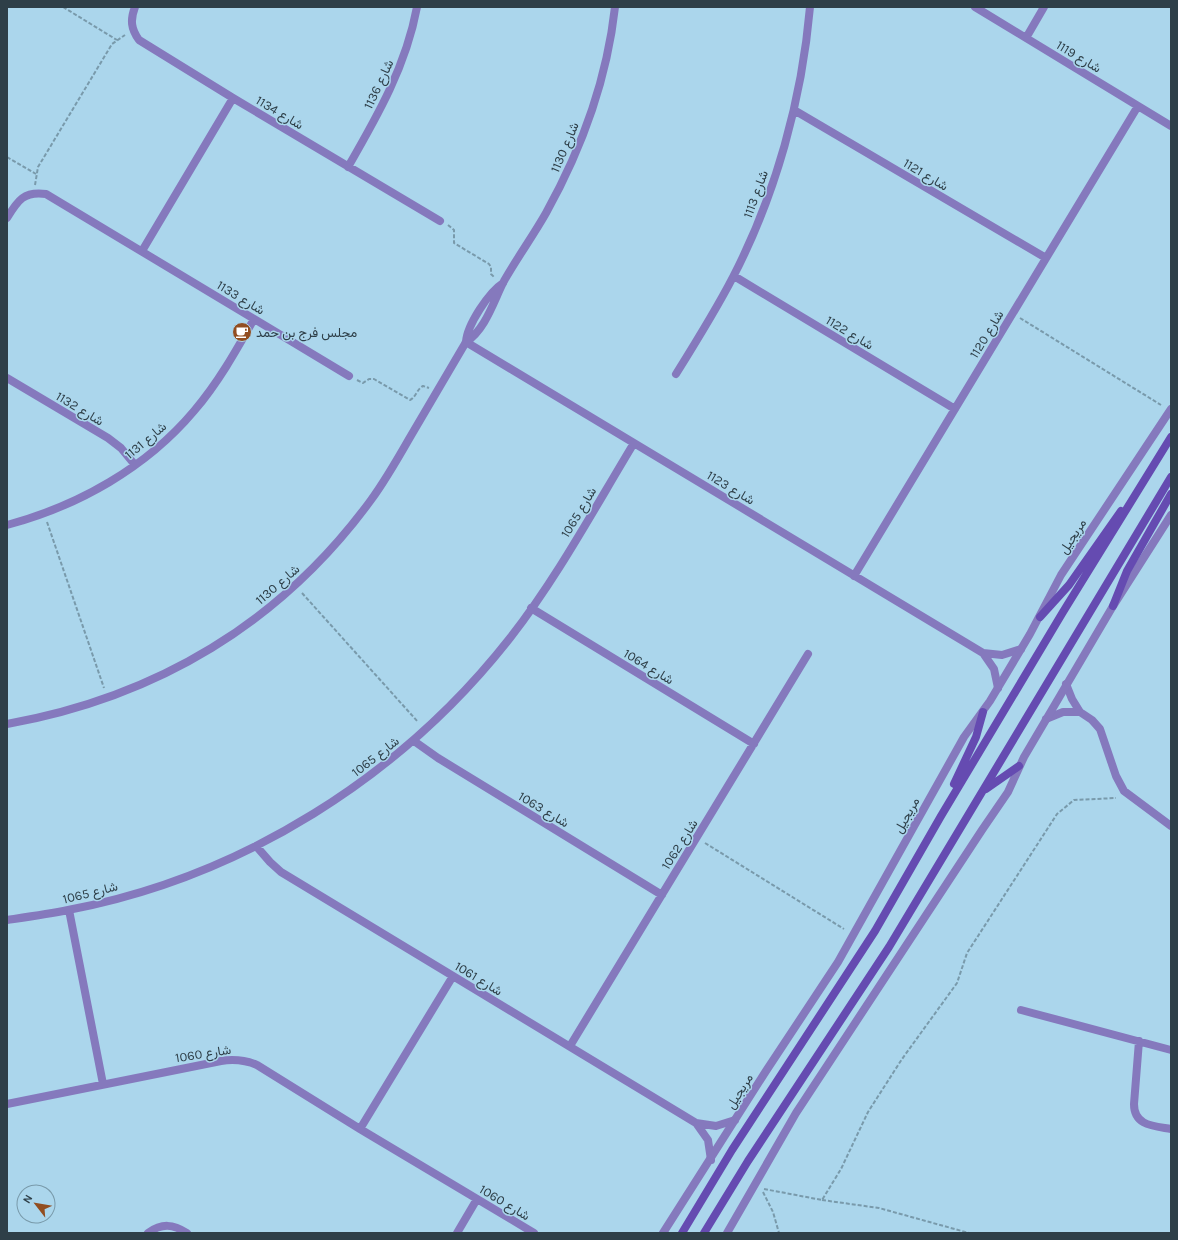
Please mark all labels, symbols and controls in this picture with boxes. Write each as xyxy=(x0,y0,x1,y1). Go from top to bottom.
street label: شارع 1119 xyxy=(1053,37,1104,77)
street label: شارع 1136 xyxy=(360,57,398,112)
street label: شارع 1134 xyxy=(252,92,306,134)
street label: شارع 1130 xyxy=(547,120,584,175)
street label: شارع 1121 xyxy=(900,155,951,195)
street label: شارع 1113 xyxy=(740,168,773,221)
street label: شارع 1133 xyxy=(213,277,267,319)
street label: شارع 1120 xyxy=(966,308,1008,362)
street label: شارع 1122 xyxy=(822,312,876,354)
cafe icon: مجلس فرج بن حمد xyxy=(231,321,253,343)
place label: مجلس فرج بن حمد xyxy=(256,325,357,342)
street label: شارع 1132 xyxy=(52,388,106,430)
street label: شارع 1131 xyxy=(121,419,171,464)
street label: شارع 1123 xyxy=(703,467,757,509)
street label: شارع 1065 xyxy=(558,484,601,541)
street label: مريجيل xyxy=(1056,516,1090,557)
street label: شارع 1130 xyxy=(252,561,304,609)
street label: شارع 1064 xyxy=(620,646,677,689)
street label: شارع 1065 xyxy=(349,733,403,781)
street label: شارع 1063 xyxy=(515,788,572,832)
street label: مريجيل xyxy=(890,795,923,836)
street label: شارع 1062 xyxy=(658,816,702,873)
street label: شارع 1065 xyxy=(61,878,120,908)
street label: شارع 1061 xyxy=(451,958,505,1000)
street label: شارع 1060 xyxy=(174,1042,232,1067)
street label: مريجيل xyxy=(723,1071,757,1112)
street label: شارع 1060 xyxy=(476,1181,533,1225)
north arrow xyxy=(16,1184,56,1224)
text: N xyxy=(20,1192,35,1206)

